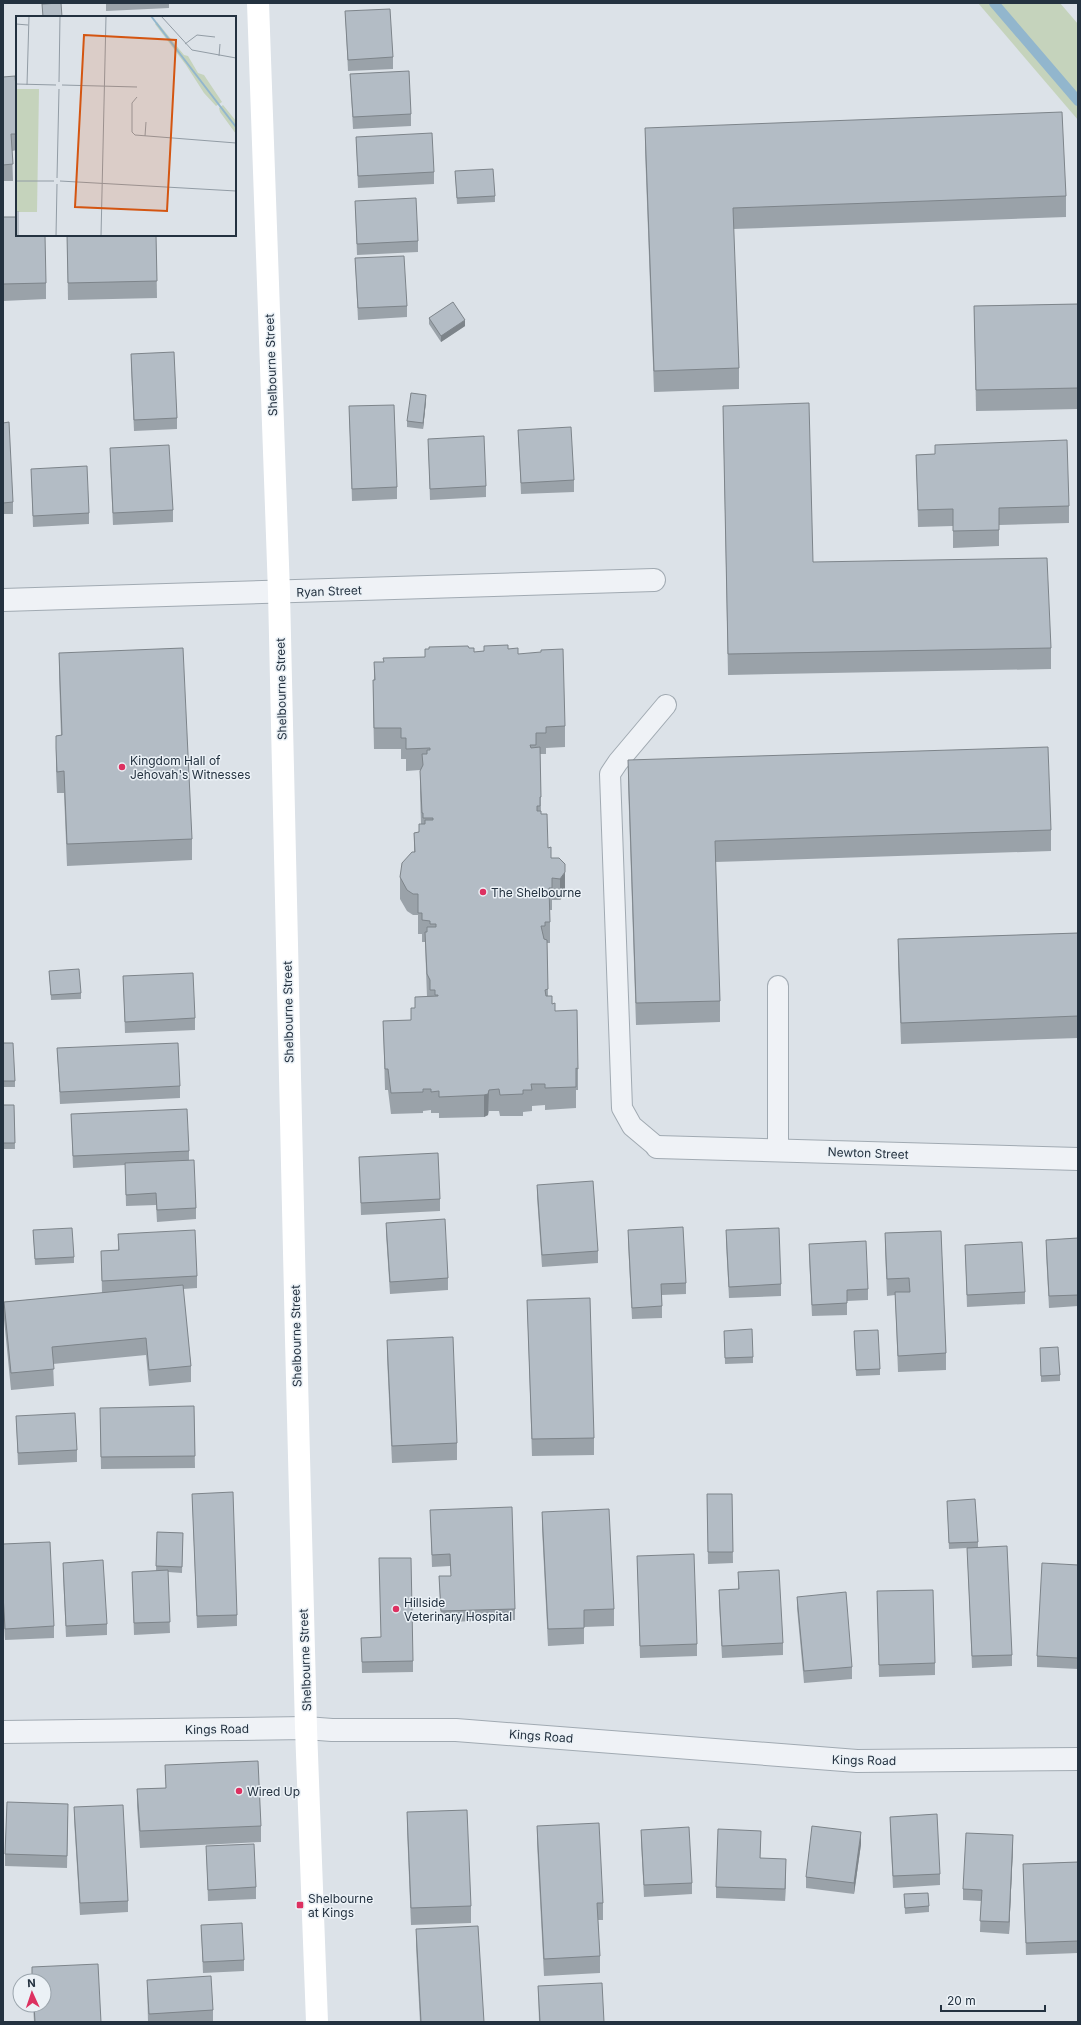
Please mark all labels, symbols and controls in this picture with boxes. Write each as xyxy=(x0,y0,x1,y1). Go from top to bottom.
inset map xyxy=(16,16,236,236)
street label: Shelbourne Street xyxy=(262,314,280,416)
street label: Ryan Street xyxy=(296,582,362,600)
street label: Shelbourne Street xyxy=(273,638,289,740)
place label: Kingdom Hall of Jehovah's Witnesses xyxy=(130,753,250,782)
marker: Kingdom Hall of Jehovah's Witnesses xyxy=(117,762,127,772)
place label: The Shelbourne xyxy=(491,885,581,900)
marker: The Shelbourne xyxy=(478,887,488,897)
street label: Shelbourne Street xyxy=(280,961,296,1063)
street label: Newton Street xyxy=(827,1144,909,1162)
street label: Shelbourne Street xyxy=(288,1285,304,1387)
place label: Hillside Veterinary Hospital xyxy=(404,1595,512,1624)
marker: Hillside Veterinary Hospital xyxy=(391,1604,401,1614)
street label: Shelbourne Street xyxy=(296,1609,314,1711)
street label: Kings Road xyxy=(185,1721,249,1737)
street label: Kings Road xyxy=(508,1726,574,1746)
street label: Kings Road xyxy=(832,1752,896,1768)
place label: Wired Up xyxy=(247,1784,300,1799)
marker: Wired Up xyxy=(234,1786,244,1796)
place label: Shelbourne at Kings xyxy=(308,1891,373,1920)
marker: Shelbourne at Kings xyxy=(295,1900,305,1910)
north arrow xyxy=(12,1973,52,2013)
text: N xyxy=(27,1976,36,1990)
scale bar xyxy=(941,1987,1045,2013)
text: 20 m xyxy=(947,1993,976,2008)

